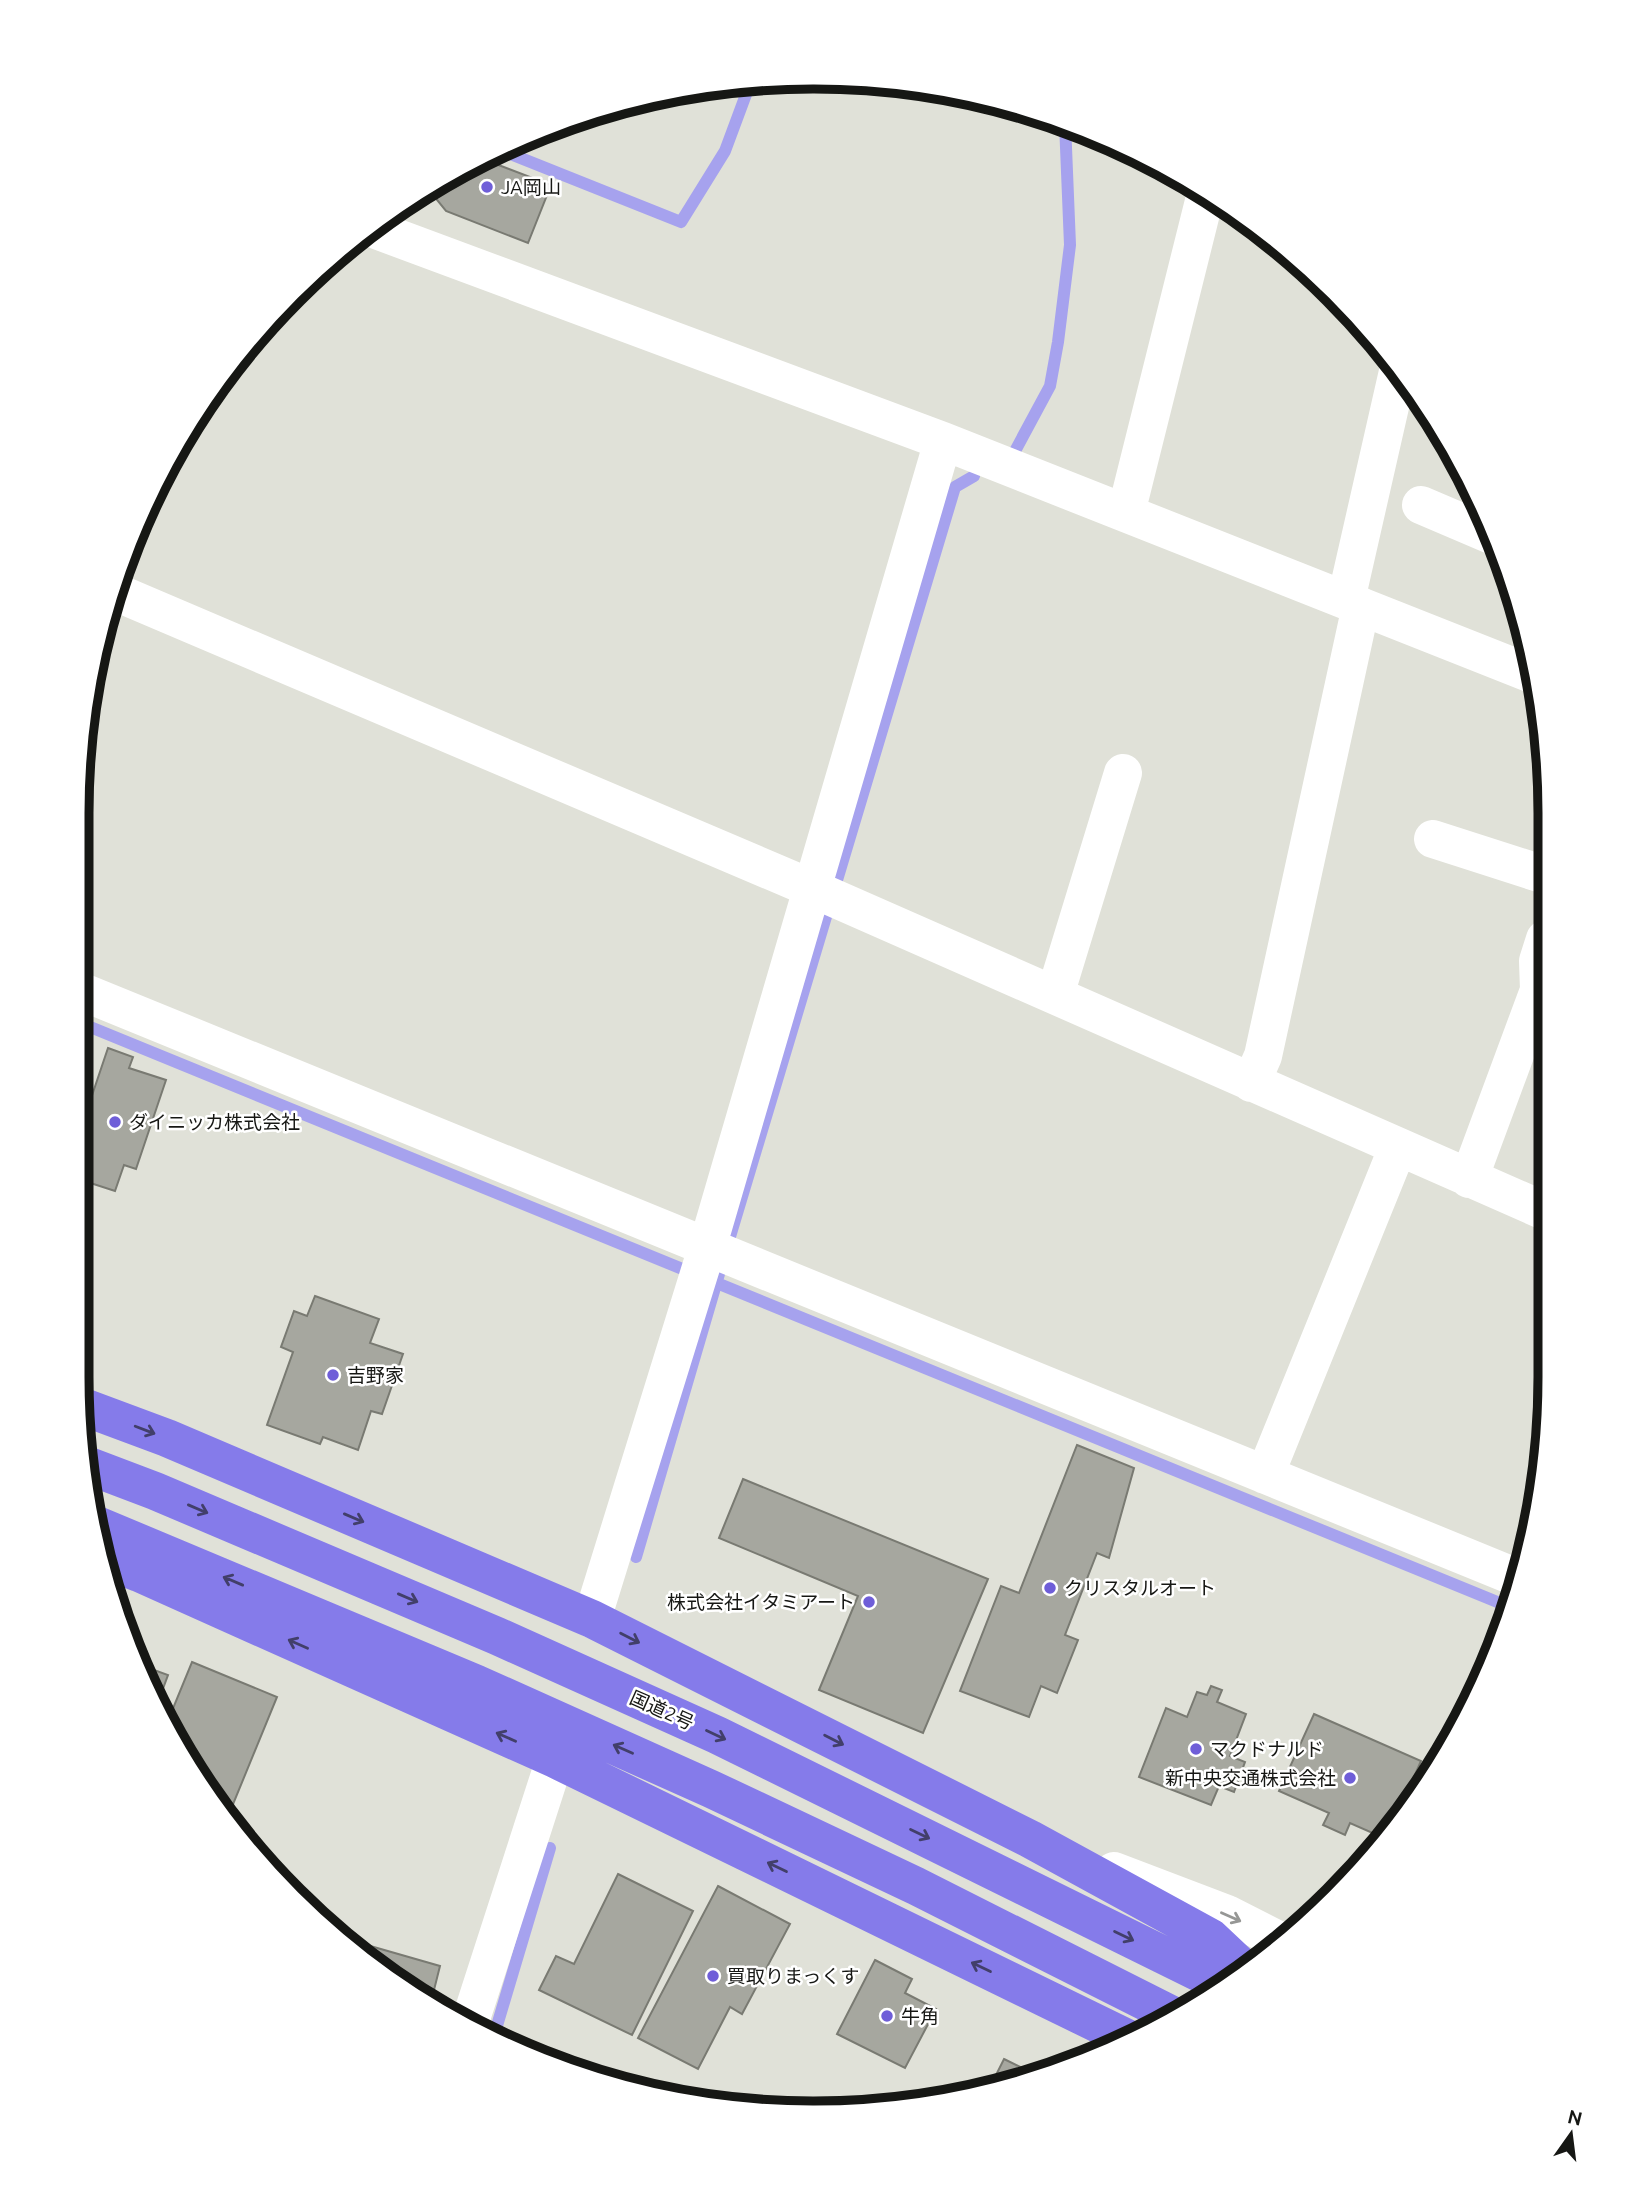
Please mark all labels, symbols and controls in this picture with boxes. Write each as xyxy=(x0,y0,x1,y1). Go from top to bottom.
place label: JA岡山 xyxy=(501,176,561,198)
marker: JA岡山 xyxy=(479,179,495,195)
place label: ダイニッカ株式会社 xyxy=(129,1111,300,1133)
marker: ダイニッカ株式会社 xyxy=(107,1114,123,1130)
place label: 吉野家 xyxy=(347,1364,404,1386)
marker: 吉野家 xyxy=(325,1367,341,1383)
one-way arrow xyxy=(133,1424,155,1437)
one-way arrow xyxy=(187,1503,208,1516)
one-way arrow xyxy=(343,1512,365,1525)
one-way arrow xyxy=(223,1574,245,1587)
place label: クリスタルオート xyxy=(1064,1577,1216,1599)
marker: クリスタルオート xyxy=(1042,1580,1058,1596)
place label: 株式会社イタミアート xyxy=(667,1591,855,1613)
one-way arrow xyxy=(396,1592,418,1605)
marker: 株式会社イタミアート xyxy=(861,1594,877,1610)
one-way arrow xyxy=(619,1632,640,1646)
one-way arrow xyxy=(288,1637,309,1650)
street label: 国道2号 xyxy=(627,1686,697,1734)
one-way arrow xyxy=(705,1728,726,1742)
one-way arrow xyxy=(496,1730,517,1743)
one-way arrow xyxy=(823,1734,844,1748)
place label: マクドナルド xyxy=(1210,1738,1324,1760)
marker: マクドナルド xyxy=(1188,1741,1204,1757)
one-way arrow xyxy=(613,1742,634,1755)
place label: 新中央交通株式会社 xyxy=(1165,1767,1336,1789)
marker: 新中央交通株式会社 xyxy=(1342,1770,1358,1786)
one-way arrow xyxy=(909,1828,930,1842)
one-way arrow xyxy=(767,1860,788,1874)
one-way arrow xyxy=(1220,1911,1241,1924)
one-way arrow xyxy=(1113,1929,1134,1943)
one-way arrow xyxy=(971,1960,992,1974)
place label: 買取りまっくす xyxy=(727,1965,859,1987)
marker: 買取りまっくす xyxy=(705,1968,721,1984)
place label: 牛角 xyxy=(901,2005,939,2027)
marker: 牛角 xyxy=(879,2008,895,2024)
north arrow xyxy=(1536,2099,1606,2169)
text: N xyxy=(1566,2105,1585,2130)

